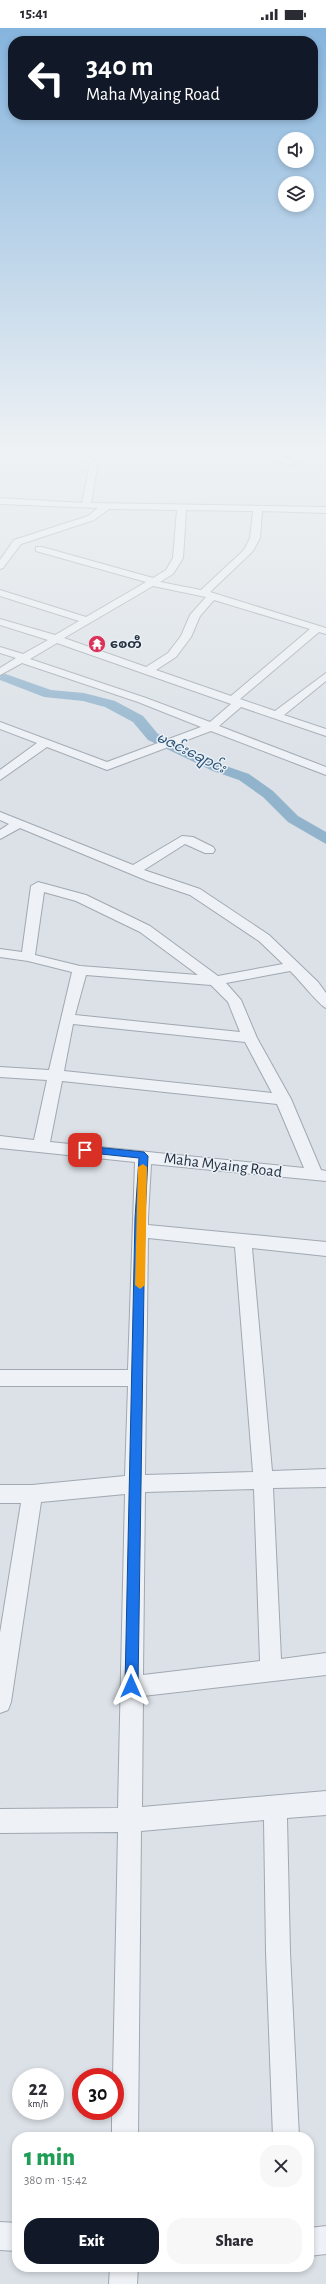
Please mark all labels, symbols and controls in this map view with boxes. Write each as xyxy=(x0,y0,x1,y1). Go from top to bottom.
text: 15:41 xyxy=(20,6,48,21)
icon: left xyxy=(20,52,72,104)
text: 340 m xyxy=(86,53,154,81)
text: Maha Myaing Road xyxy=(86,86,220,104)
map controls xyxy=(278,132,314,212)
button: sound xyxy=(278,132,314,168)
button: layers xyxy=(278,176,314,212)
temple icon: စေတီ xyxy=(87,634,107,654)
place label: စေတီ xyxy=(110,635,142,651)
water label: မဇင်းချောင်း xyxy=(152,727,231,780)
pin xyxy=(68,1133,102,1167)
icon: arrive xyxy=(74,1139,96,1161)
street label: Maha Myaing Road xyxy=(163,1150,283,1181)
position arrow xyxy=(110,1665,152,1707)
speed limit sign: 30 xyxy=(72,2068,124,2120)
text: 22 xyxy=(29,2079,47,2099)
text: km/h xyxy=(28,2099,48,2109)
button: close xyxy=(260,2145,302,2187)
text: 1 min xyxy=(24,2146,75,2170)
text: 380 m · 15:42 xyxy=(24,2174,87,2187)
button: Exit xyxy=(24,2218,159,2264)
button: Share xyxy=(167,2218,302,2264)

